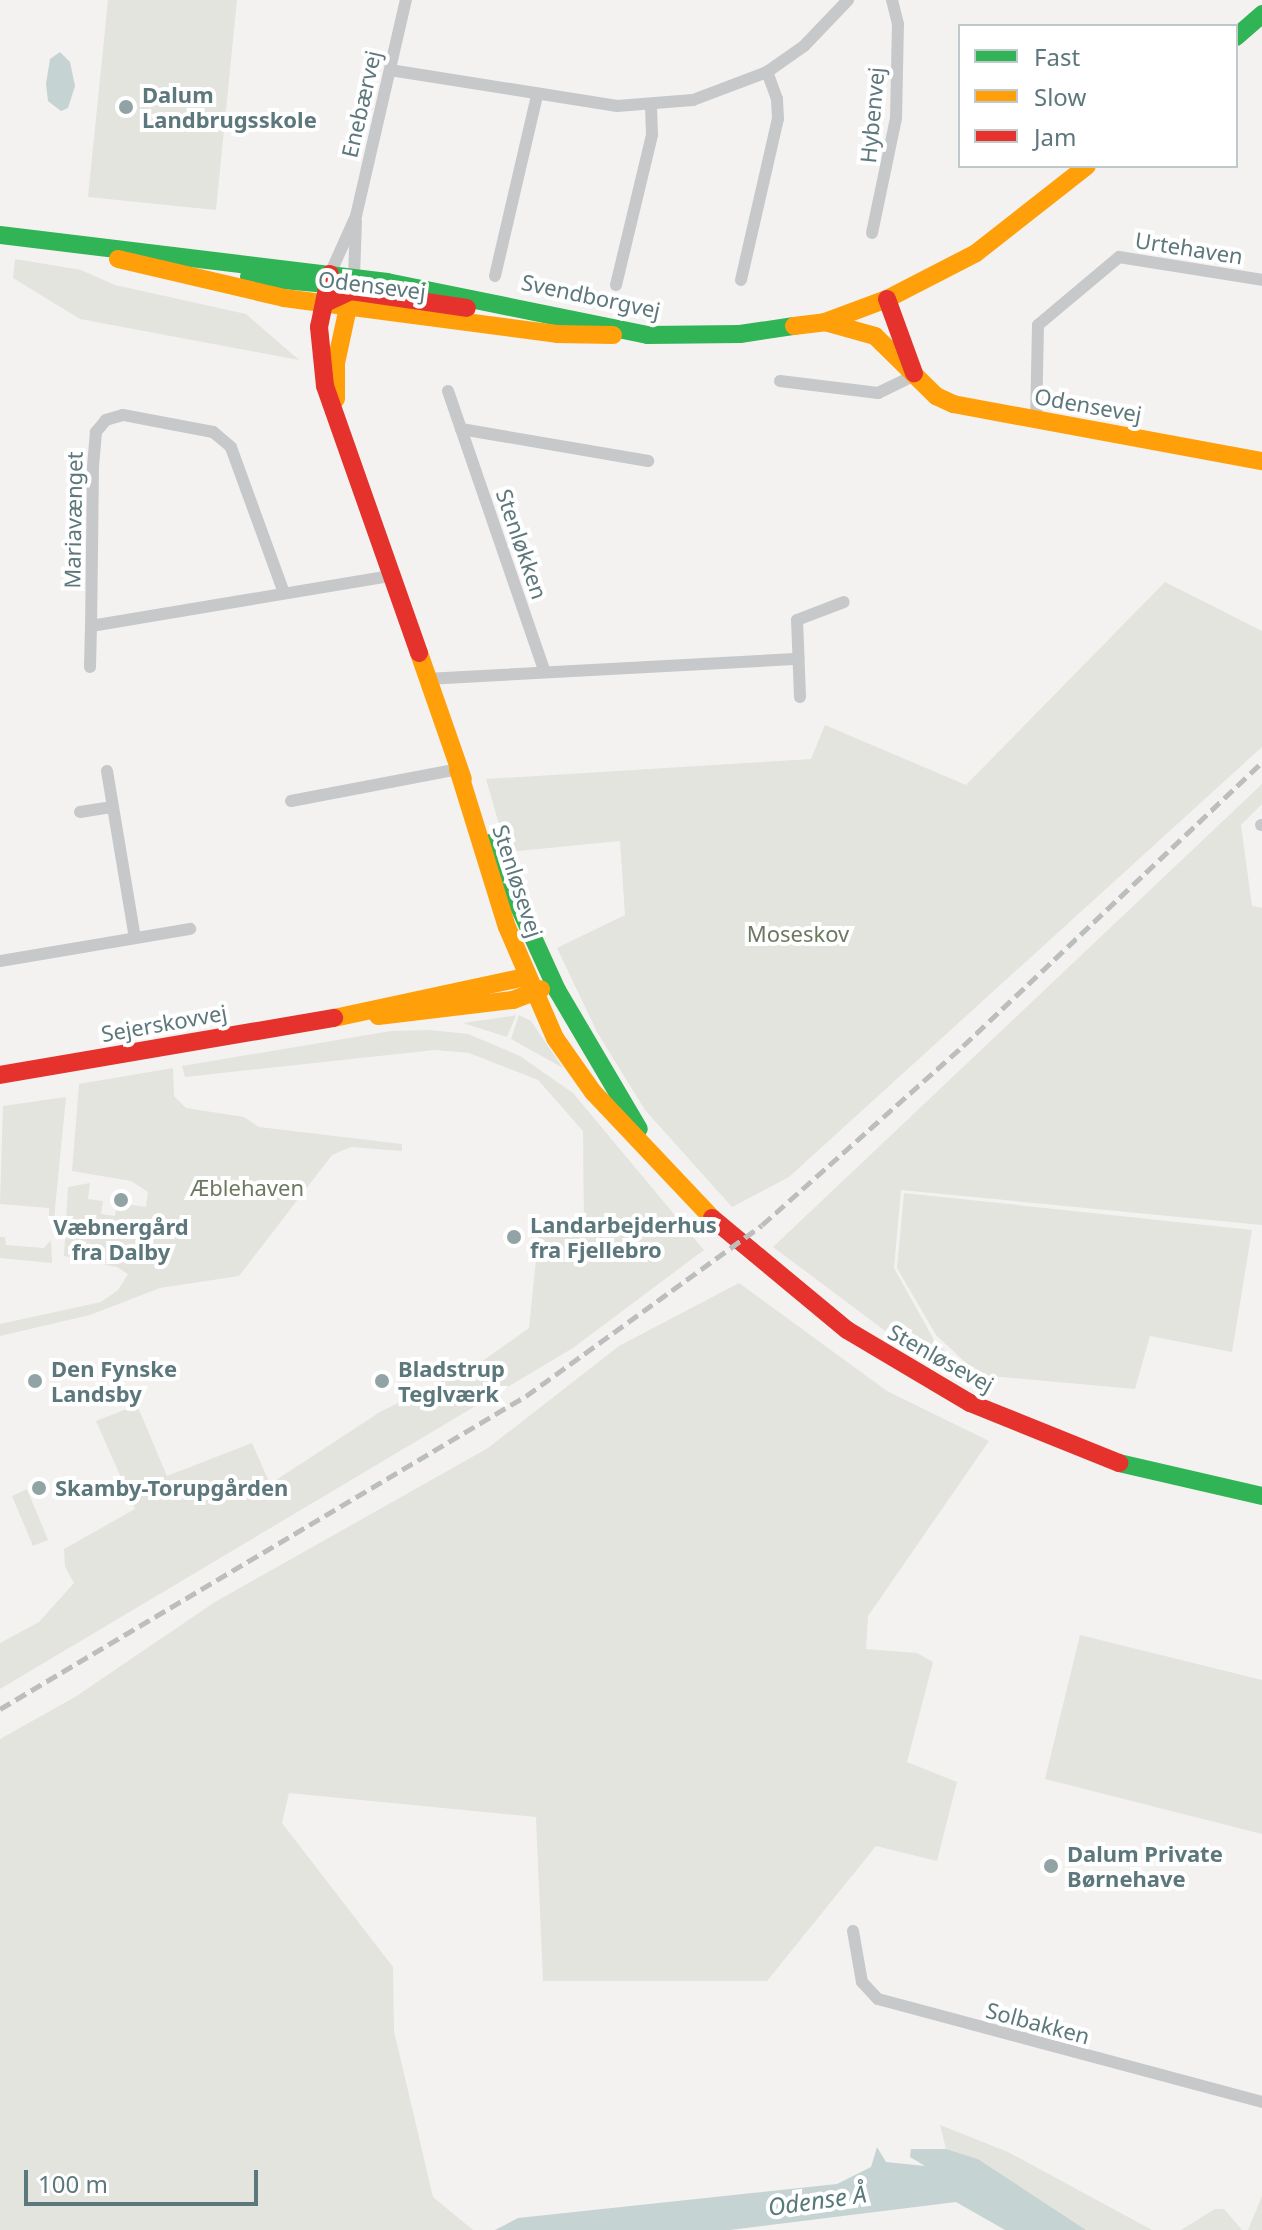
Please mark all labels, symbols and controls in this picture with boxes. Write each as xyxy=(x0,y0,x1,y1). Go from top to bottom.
legend xyxy=(958,24,1238,168)
text: Fast xyxy=(1034,40,1080,73)
street label: Enebærvej xyxy=(336,48,386,160)
street label: Hybenvej xyxy=(855,66,889,164)
text: Slow xyxy=(1034,80,1086,113)
place label: Dalum Landbrugsskole xyxy=(142,81,317,132)
marker: Dalum Landbrugsskole xyxy=(117,98,135,116)
text: Jam xyxy=(1034,120,1076,153)
street label: Urtehaven xyxy=(1133,226,1245,270)
street label: Odensevej xyxy=(317,265,427,305)
street label: Svendborgvej xyxy=(519,268,663,324)
street label: Odensevej xyxy=(1032,383,1144,427)
street label: Mariavænget xyxy=(59,451,87,589)
street label: Stenløkken xyxy=(491,486,553,602)
street label: Stenløsevej xyxy=(487,821,549,941)
park label: Moseskov xyxy=(747,921,849,947)
street label: Sejerskovvej xyxy=(99,999,229,1047)
park label: Æblehaven xyxy=(190,1175,304,1201)
marker: Væbnergård fra Dalby xyxy=(112,1191,130,1209)
place label: Landarbejderhus fra Fjellebro xyxy=(530,1211,717,1262)
place label: Væbnergård fra Dalby xyxy=(53,1213,189,1264)
marker: Landarbejderhus fra Fjellebro xyxy=(505,1228,523,1246)
street label: Stenløsevej xyxy=(884,1318,998,1398)
place label: Den Fynske Landsby xyxy=(51,1355,177,1406)
place label: Bladstrup Teglværk xyxy=(398,1355,505,1406)
marker: Den Fynske Landsby xyxy=(26,1372,44,1390)
marker: Bladstrup Teglværk xyxy=(373,1372,391,1390)
place label: Skamby-Torupgården xyxy=(55,1475,288,1501)
marker: Skamby-Torupgården xyxy=(30,1479,48,1497)
place label: Dalum Private Børnehave xyxy=(1067,1840,1223,1892)
marker: Dalum Private Børnehave xyxy=(1042,1857,1060,1875)
street label: Solbakken xyxy=(983,1996,1093,2050)
scale bar xyxy=(28,2154,262,2204)
text: 100 m xyxy=(38,2167,108,2200)
water label: Odense Å xyxy=(766,2179,868,2221)

